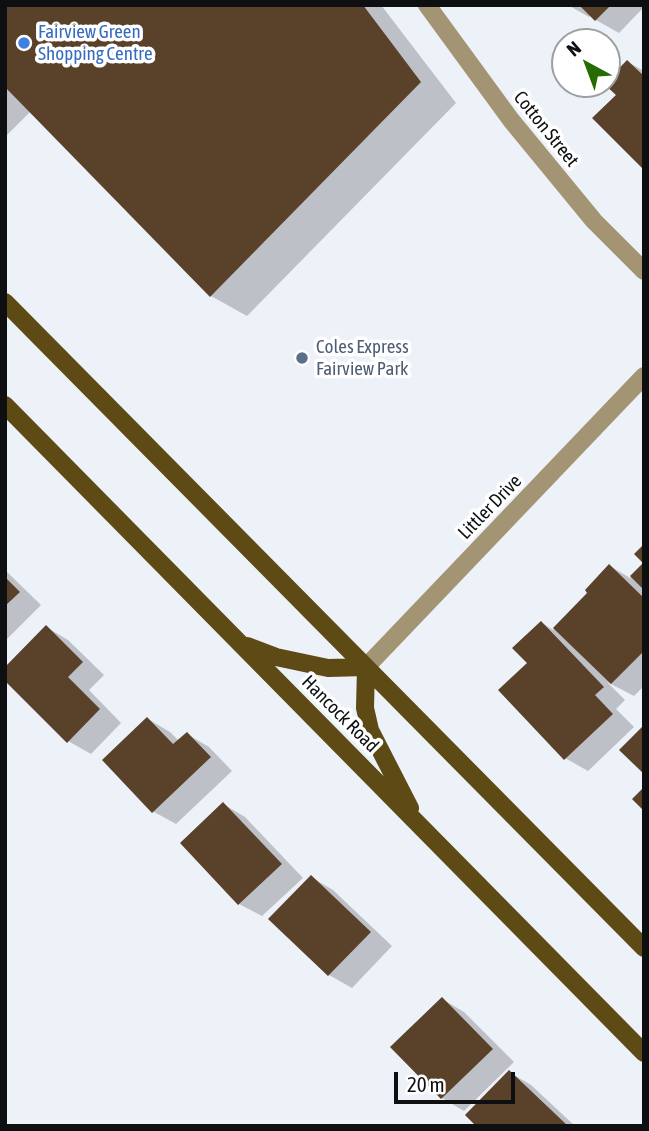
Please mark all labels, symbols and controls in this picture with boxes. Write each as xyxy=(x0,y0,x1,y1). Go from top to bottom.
place label: Fairview Green Shopping Centre xyxy=(38,21,153,65)
north arrow xyxy=(551,28,621,98)
marker: Fairview Green Shopping Centre xyxy=(16,35,32,51)
text: N xyxy=(562,37,585,61)
street label: Cotton Street xyxy=(509,87,583,171)
place label: Coles Express Fairview Park xyxy=(316,336,409,380)
marker: Coles Express Fairview Park xyxy=(294,350,310,366)
street label: Littler Drive xyxy=(454,470,526,544)
street label: Hancock Road xyxy=(297,671,383,757)
scale bar xyxy=(397,1058,518,1102)
text: 20 m xyxy=(407,1072,445,1096)

